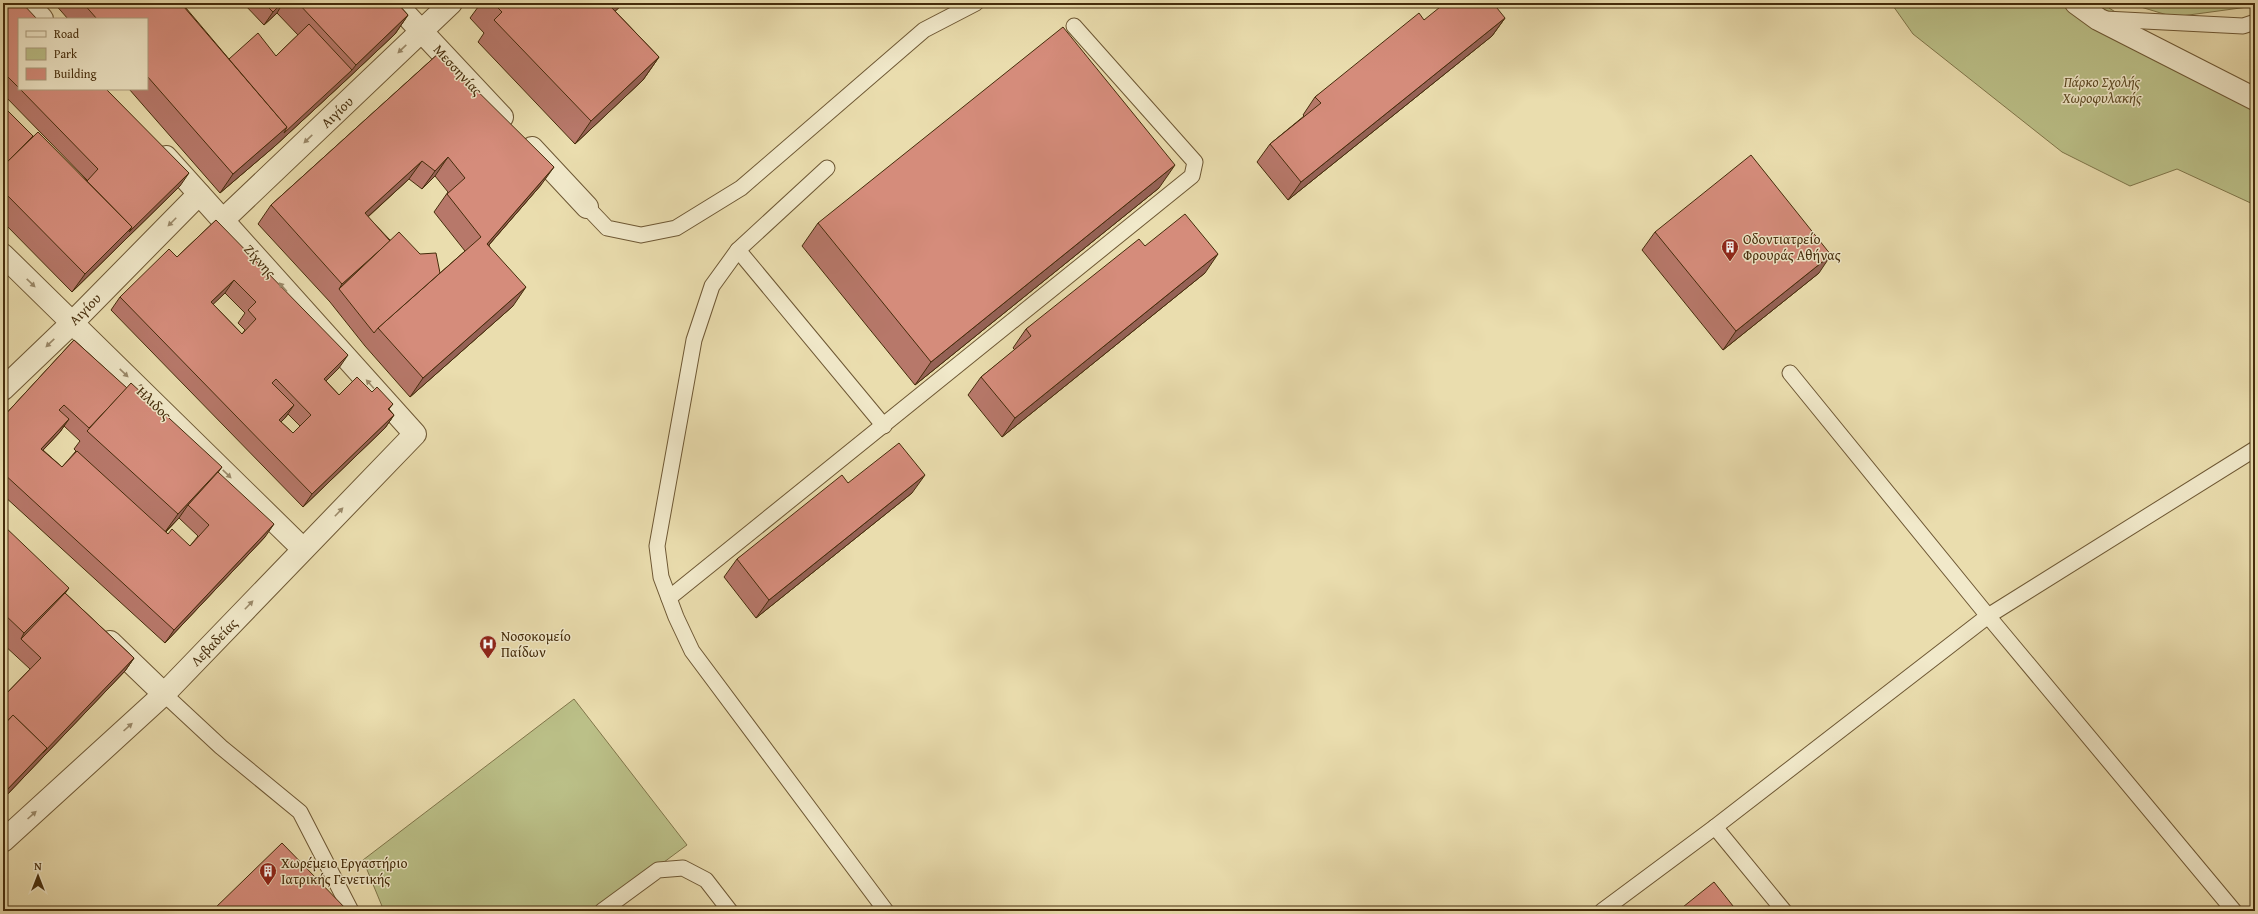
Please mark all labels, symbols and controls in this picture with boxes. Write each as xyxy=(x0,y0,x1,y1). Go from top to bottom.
legend xyxy=(18,18,148,90)
text: Road xyxy=(54,25,80,42)
street label: Μεσσηνίας xyxy=(429,40,487,100)
one-way arrow xyxy=(397,44,407,54)
text: Park xyxy=(54,45,78,62)
text: Building xyxy=(54,65,97,82)
park label: Πάρκο Σχολής Χωροφυλακής xyxy=(2061,72,2142,108)
street label: Αιγίου xyxy=(316,92,358,132)
one-way arrow xyxy=(303,134,313,144)
one-way arrow xyxy=(167,217,177,227)
place label: Οδοντιατρείο Φρουράς Αθήνας xyxy=(1743,229,1841,265)
building icon: Οδοντιατρείο Φρουράς Αθήνας xyxy=(1720,237,1740,262)
street label: Ζίχνης xyxy=(239,240,281,282)
one-way arrow xyxy=(26,278,36,287)
one-way arrow xyxy=(278,282,288,292)
street label: Αιγίου xyxy=(64,288,106,330)
one-way arrow xyxy=(45,339,56,348)
one-way arrow xyxy=(119,369,129,378)
street label: Ήλιδος xyxy=(130,379,176,425)
one-way arrow xyxy=(366,379,375,388)
one-way arrow xyxy=(222,469,232,479)
one-way arrow xyxy=(335,507,344,517)
one-way arrow xyxy=(245,600,254,611)
street label: Λεβαδείας xyxy=(186,613,242,670)
place label: Νοσοκομείο Παίδων xyxy=(501,626,571,662)
hospital icon: Νοσοκομείο Παίδων xyxy=(478,634,498,659)
one-way arrow xyxy=(123,723,133,732)
one-way arrow xyxy=(27,810,37,819)
place label: Χωρέμειο Εργαστήριο Ιατρικής Γενετικής xyxy=(281,853,408,889)
north arrow xyxy=(18,856,58,896)
text: N xyxy=(34,858,42,874)
building icon: Χωρέμειο Εργαστήριο Ιατρικής Γενετικής xyxy=(258,861,278,886)

